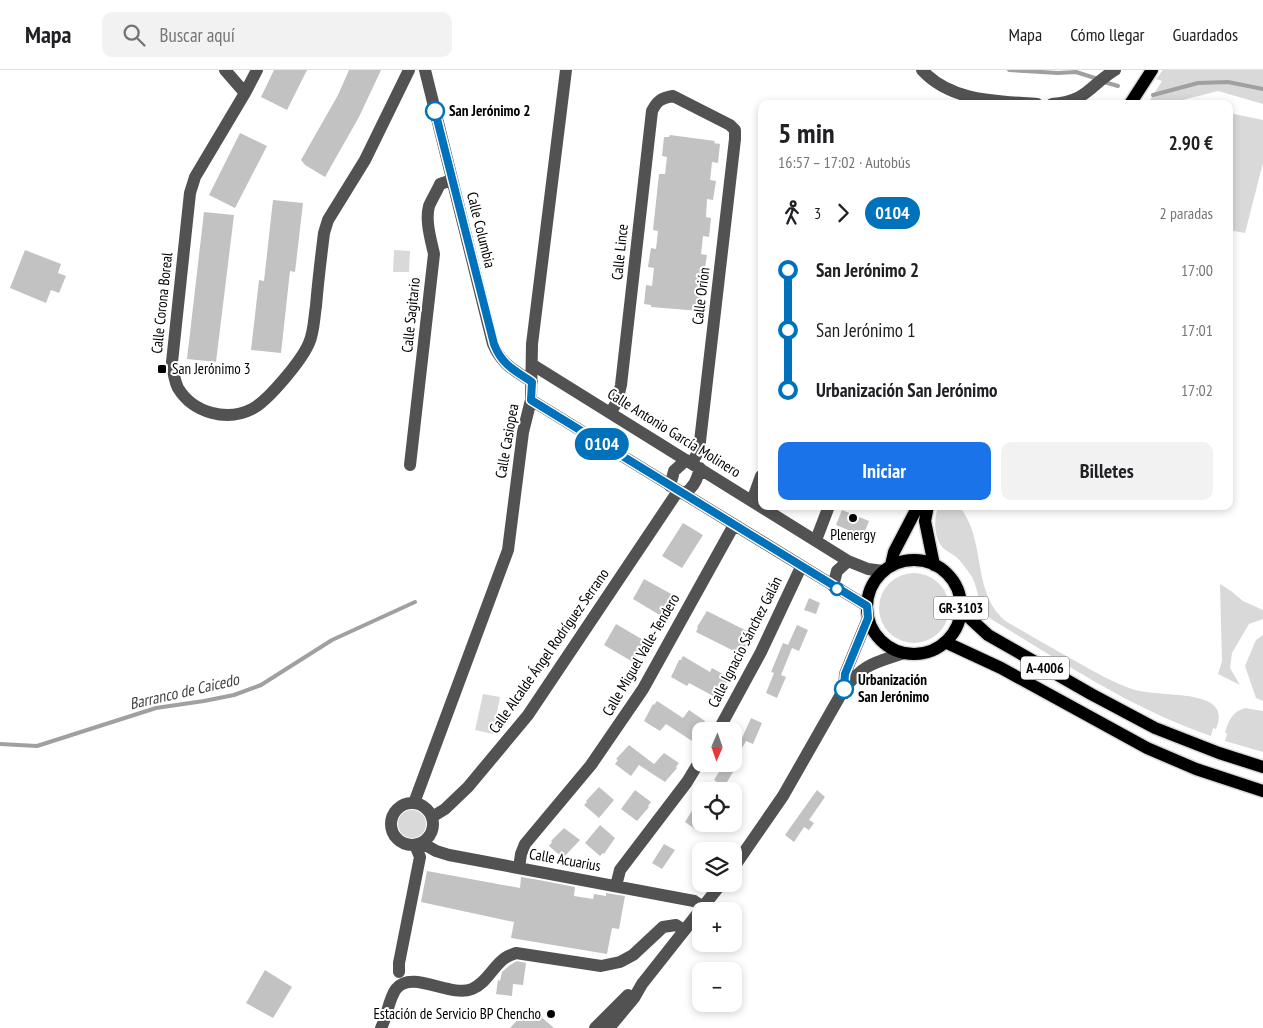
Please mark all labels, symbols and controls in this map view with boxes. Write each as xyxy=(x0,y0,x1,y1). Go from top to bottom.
search box xyxy=(102,12,452,57)
text: Mapa xyxy=(25,19,72,50)
icon: search xyxy=(120,21,148,49)
text: Buscar aquí xyxy=(160,23,235,47)
text: Mapa xyxy=(1008,23,1042,46)
text: Cómo llegar xyxy=(1070,23,1145,46)
text: Guardados xyxy=(1173,23,1238,46)
marker: San Jerónimo 2 xyxy=(425,101,445,121)
place label: San Jerónimo 2 xyxy=(449,101,530,120)
text: 5 min xyxy=(778,114,835,151)
text: 2.90 € xyxy=(1169,131,1213,155)
text: 16:57 – 17:02 · Autobús xyxy=(778,152,910,172)
street label: Calle Columbia xyxy=(463,190,500,270)
icon: walk xyxy=(778,199,806,227)
icon: forward xyxy=(829,199,857,227)
text: 0104 xyxy=(875,201,910,224)
text: 3 xyxy=(814,203,821,223)
text: 2 paradas xyxy=(1160,203,1213,223)
street label: Calle Lince xyxy=(607,223,632,281)
street label: Calle Corona Boreal xyxy=(147,251,176,354)
text: San Jerónimo 2 xyxy=(816,258,919,282)
text: 17:00 xyxy=(1181,260,1213,280)
street label: Calle Orión xyxy=(688,266,713,326)
street label: Calle Sagitario xyxy=(397,277,424,353)
text: San Jerónimo 1 xyxy=(816,318,916,342)
text: 17:01 xyxy=(1181,320,1213,340)
place label: San Jerónimo 3 xyxy=(172,359,251,378)
marker: San Jerónimo 3 xyxy=(156,363,168,375)
text: Urbanización San Jerónimo xyxy=(816,378,997,402)
text: 17:02 xyxy=(1181,380,1213,400)
street label: Calle Antonio García Molinero xyxy=(604,384,744,481)
street label: Calle Casiopea xyxy=(491,402,522,480)
line badge: 0104 xyxy=(567,428,637,460)
text: 0104 xyxy=(585,432,619,455)
button: Iniciar xyxy=(778,442,991,500)
button: Billetes xyxy=(1001,442,1213,500)
marker: Plenergy xyxy=(847,512,859,524)
place label: Plenergy xyxy=(830,525,876,544)
street label: Calle Alcalde Ángel Rodríguez Serrano xyxy=(484,565,613,737)
street label: Calle Ignacio Sánchez Galán xyxy=(703,573,786,710)
unlabelled marker xyxy=(830,582,844,596)
street label: Calle Miguel Valle-Tendero xyxy=(598,590,683,719)
road number: GR-3103 xyxy=(934,596,988,620)
road number: A-4006 xyxy=(1021,656,1069,680)
water label: Barranco de Caicedo xyxy=(127,668,242,713)
place label: Urbanización San Jerónimo xyxy=(858,670,929,706)
marker: Urbanización San Jerónimo xyxy=(834,679,854,699)
north arrow xyxy=(692,722,742,772)
map controls xyxy=(692,722,742,1012)
button: locate xyxy=(692,782,742,832)
button: layers xyxy=(692,842,742,892)
street label: Calle Acuarius xyxy=(528,844,602,875)
button: + xyxy=(692,902,742,952)
button: − xyxy=(692,962,742,1012)
place label: Estación de Servicio BP Chencho xyxy=(373,1004,541,1023)
marker: Estación de Servicio BP Chencho xyxy=(545,1008,557,1020)

